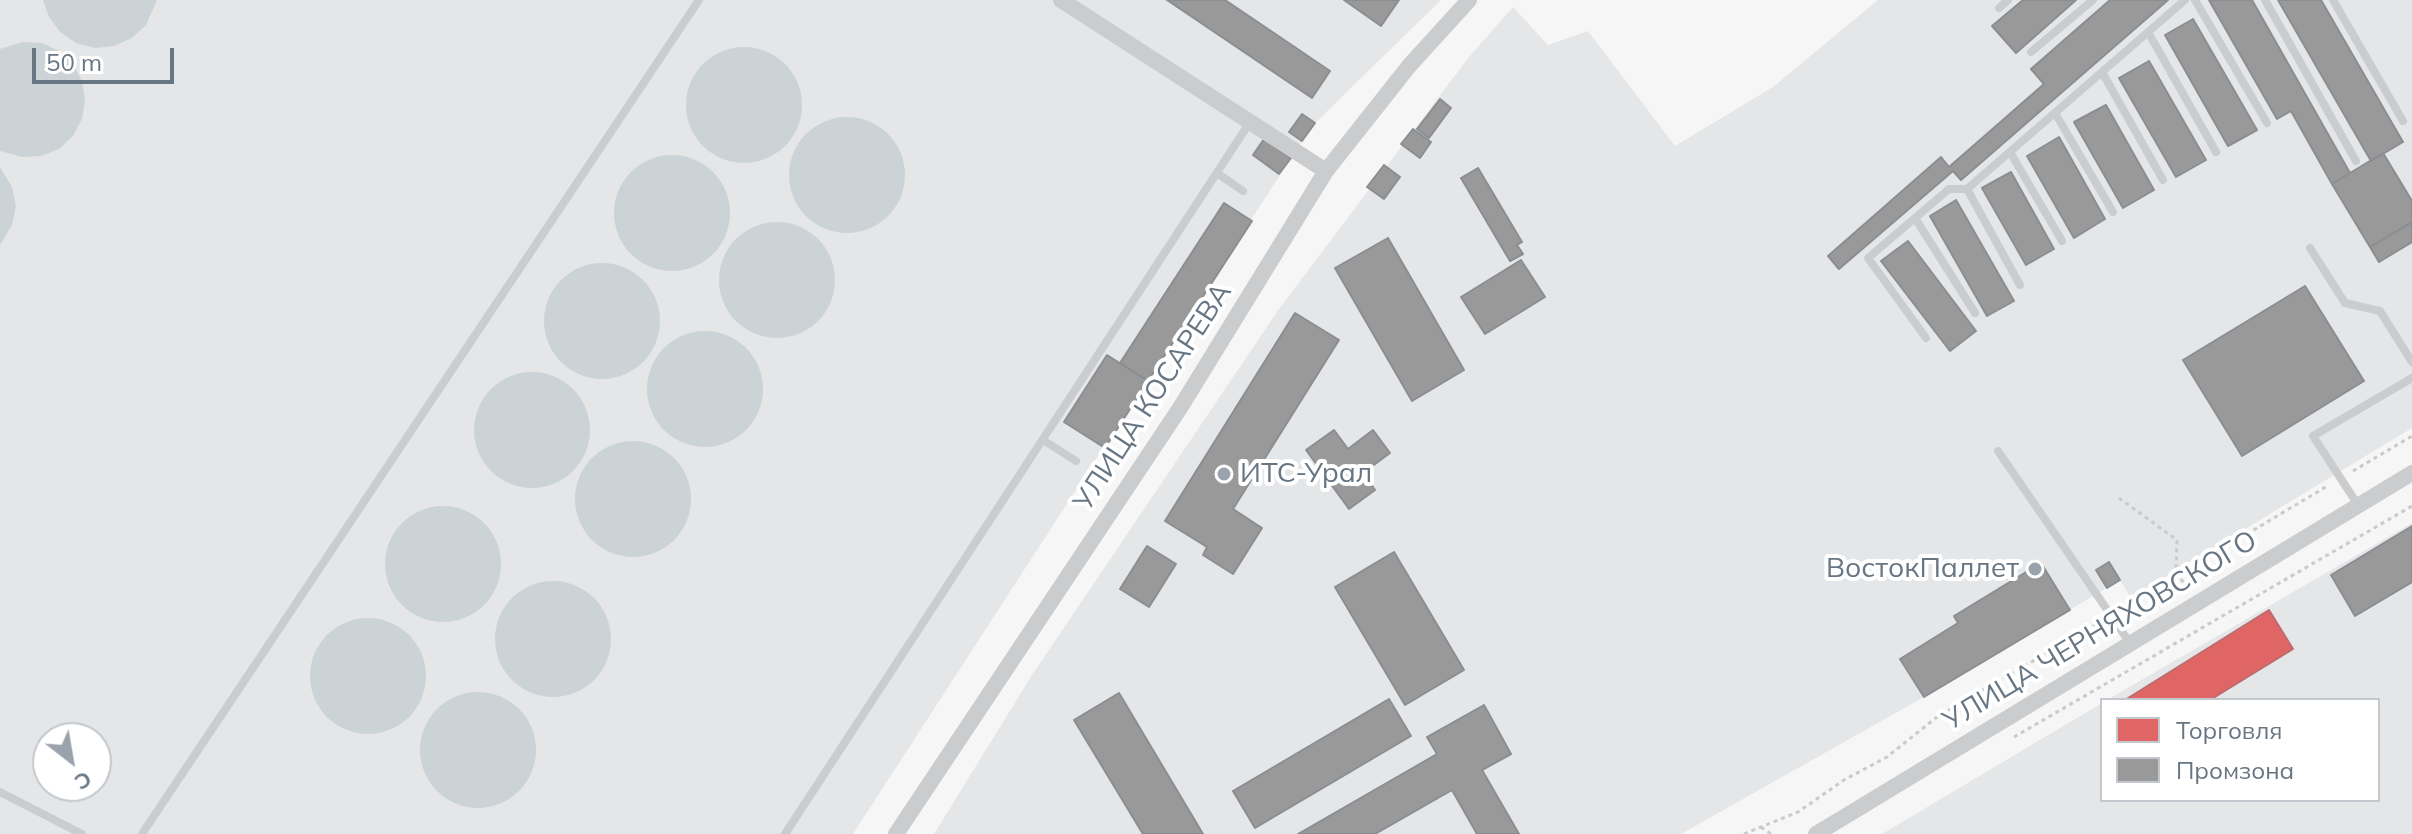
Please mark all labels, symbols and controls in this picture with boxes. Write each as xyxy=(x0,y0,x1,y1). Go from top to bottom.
scale bar xyxy=(36,32,178,82)
text: 50 m xyxy=(46,47,102,77)
street label: УЛИЦА КОСАРЕВА xyxy=(1067,277,1239,517)
place label: ИТС-Урал xyxy=(1240,457,1372,491)
marker: ИТС-Урал xyxy=(1215,465,1233,483)
street label: УЛИЦА ЧЕРНЯХОВСКОГО xyxy=(1937,524,2263,738)
place label: ВостокПаллет xyxy=(1826,552,2019,586)
marker: ВостокПаллет xyxy=(2026,560,2044,578)
legend xyxy=(2100,698,2380,802)
text: Торговля xyxy=(2176,715,2283,745)
north arrow xyxy=(32,722,112,802)
text: Промзона xyxy=(2176,755,2294,785)
text: С xyxy=(70,765,97,797)

